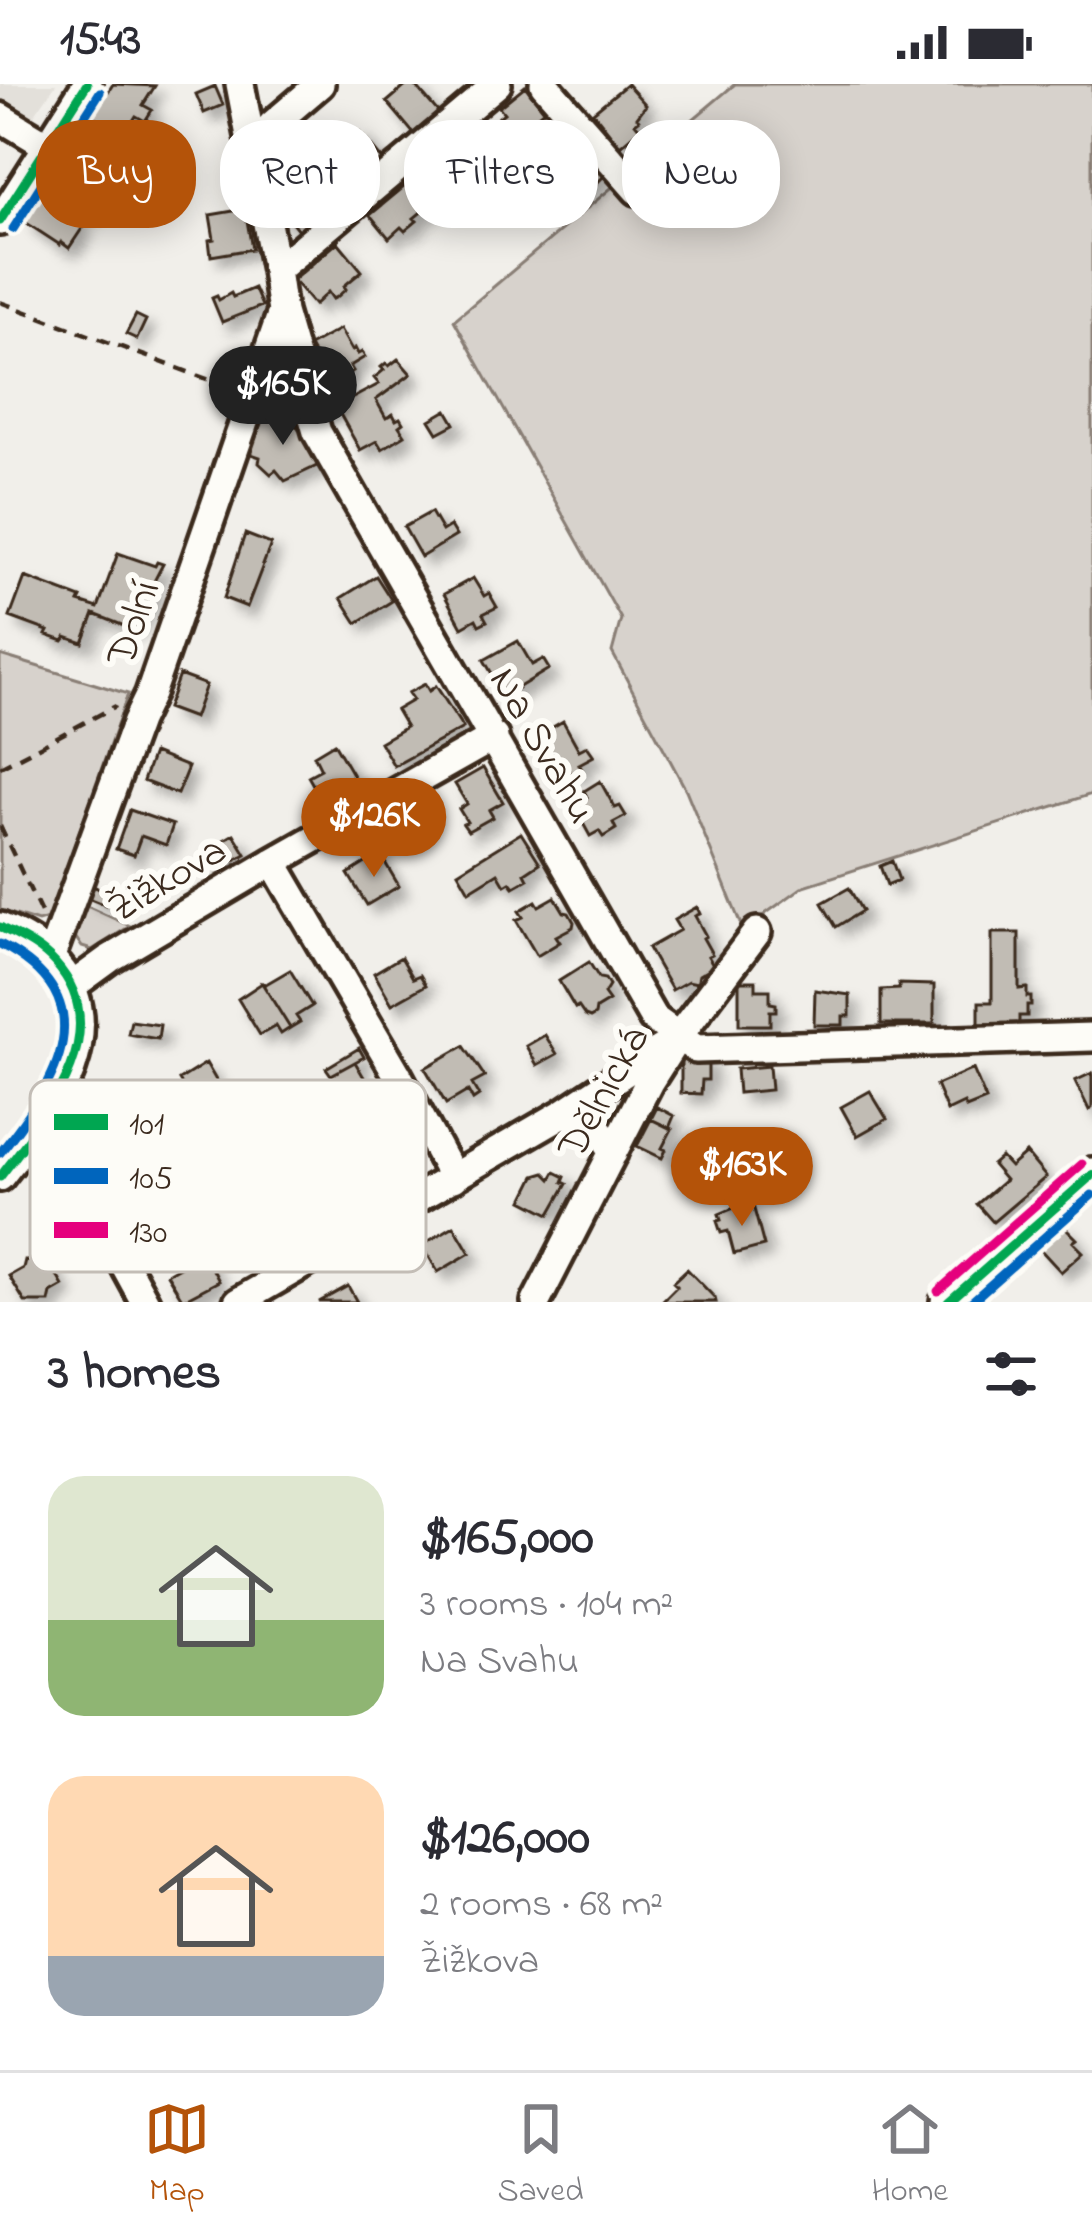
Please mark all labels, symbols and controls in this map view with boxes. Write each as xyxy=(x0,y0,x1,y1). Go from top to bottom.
text: 15:43 xyxy=(60,9,141,75)
chip: Buy xyxy=(36,120,196,228)
chip: Rent xyxy=(220,120,380,228)
chip: Filters xyxy=(404,120,598,228)
chip: New xyxy=(622,120,780,228)
pin: $165K xyxy=(199,346,367,448)
text: $165K xyxy=(236,356,330,413)
street label: Dolní xyxy=(92,573,178,675)
street label: Na Svahu xyxy=(472,657,610,836)
pin: $126K xyxy=(290,778,458,880)
text: $126K xyxy=(328,788,420,845)
street label: Žižkova xyxy=(98,822,239,940)
street label: Dělnická xyxy=(543,1016,666,1171)
legend xyxy=(30,1080,426,1272)
text: 101 xyxy=(129,1102,164,1150)
pin: $163K xyxy=(658,1127,826,1229)
text: $163K xyxy=(698,1137,786,1194)
text: 105 xyxy=(129,1156,173,1204)
text: 130 xyxy=(129,1210,167,1258)
text: 3 homes xyxy=(48,1337,221,1412)
icon: filters xyxy=(978,1341,1044,1407)
text: $165,000 xyxy=(420,1502,594,1577)
icon: home xyxy=(144,1524,288,1668)
text: 3 rooms · 104 m² xyxy=(420,1577,673,1634)
text: Na Svahu xyxy=(420,1634,579,1691)
text: $126,000 xyxy=(420,1802,590,1877)
icon: home xyxy=(144,1824,288,1968)
text: 2 rooms · 68 m² xyxy=(420,1877,663,1934)
text: Žižkova xyxy=(420,1934,539,1991)
tab: Map xyxy=(144,2096,210,2216)
tab: Saved xyxy=(498,2096,584,2216)
tab: Home xyxy=(871,2096,948,2216)

